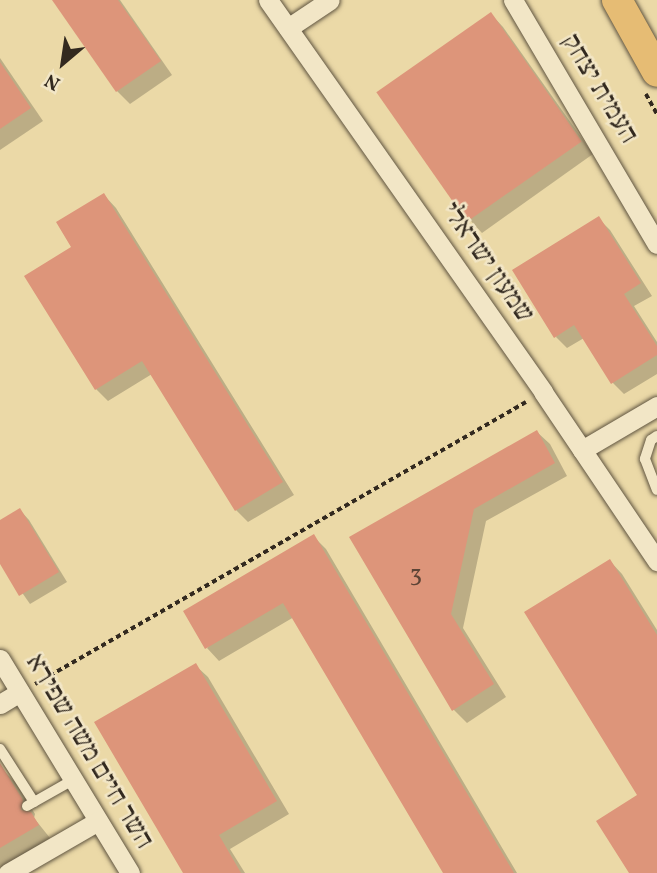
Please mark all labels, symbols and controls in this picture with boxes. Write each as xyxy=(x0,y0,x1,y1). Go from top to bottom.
north arrow xyxy=(28,28,98,98)
street label: העמית יצחק xyxy=(553,28,645,150)
text: N xyxy=(40,67,65,96)
street label: שמעון ישראלי xyxy=(433,196,541,330)
house number: 3 xyxy=(410,562,422,590)
street label: השר חיים משה שפירא xyxy=(18,648,160,856)

